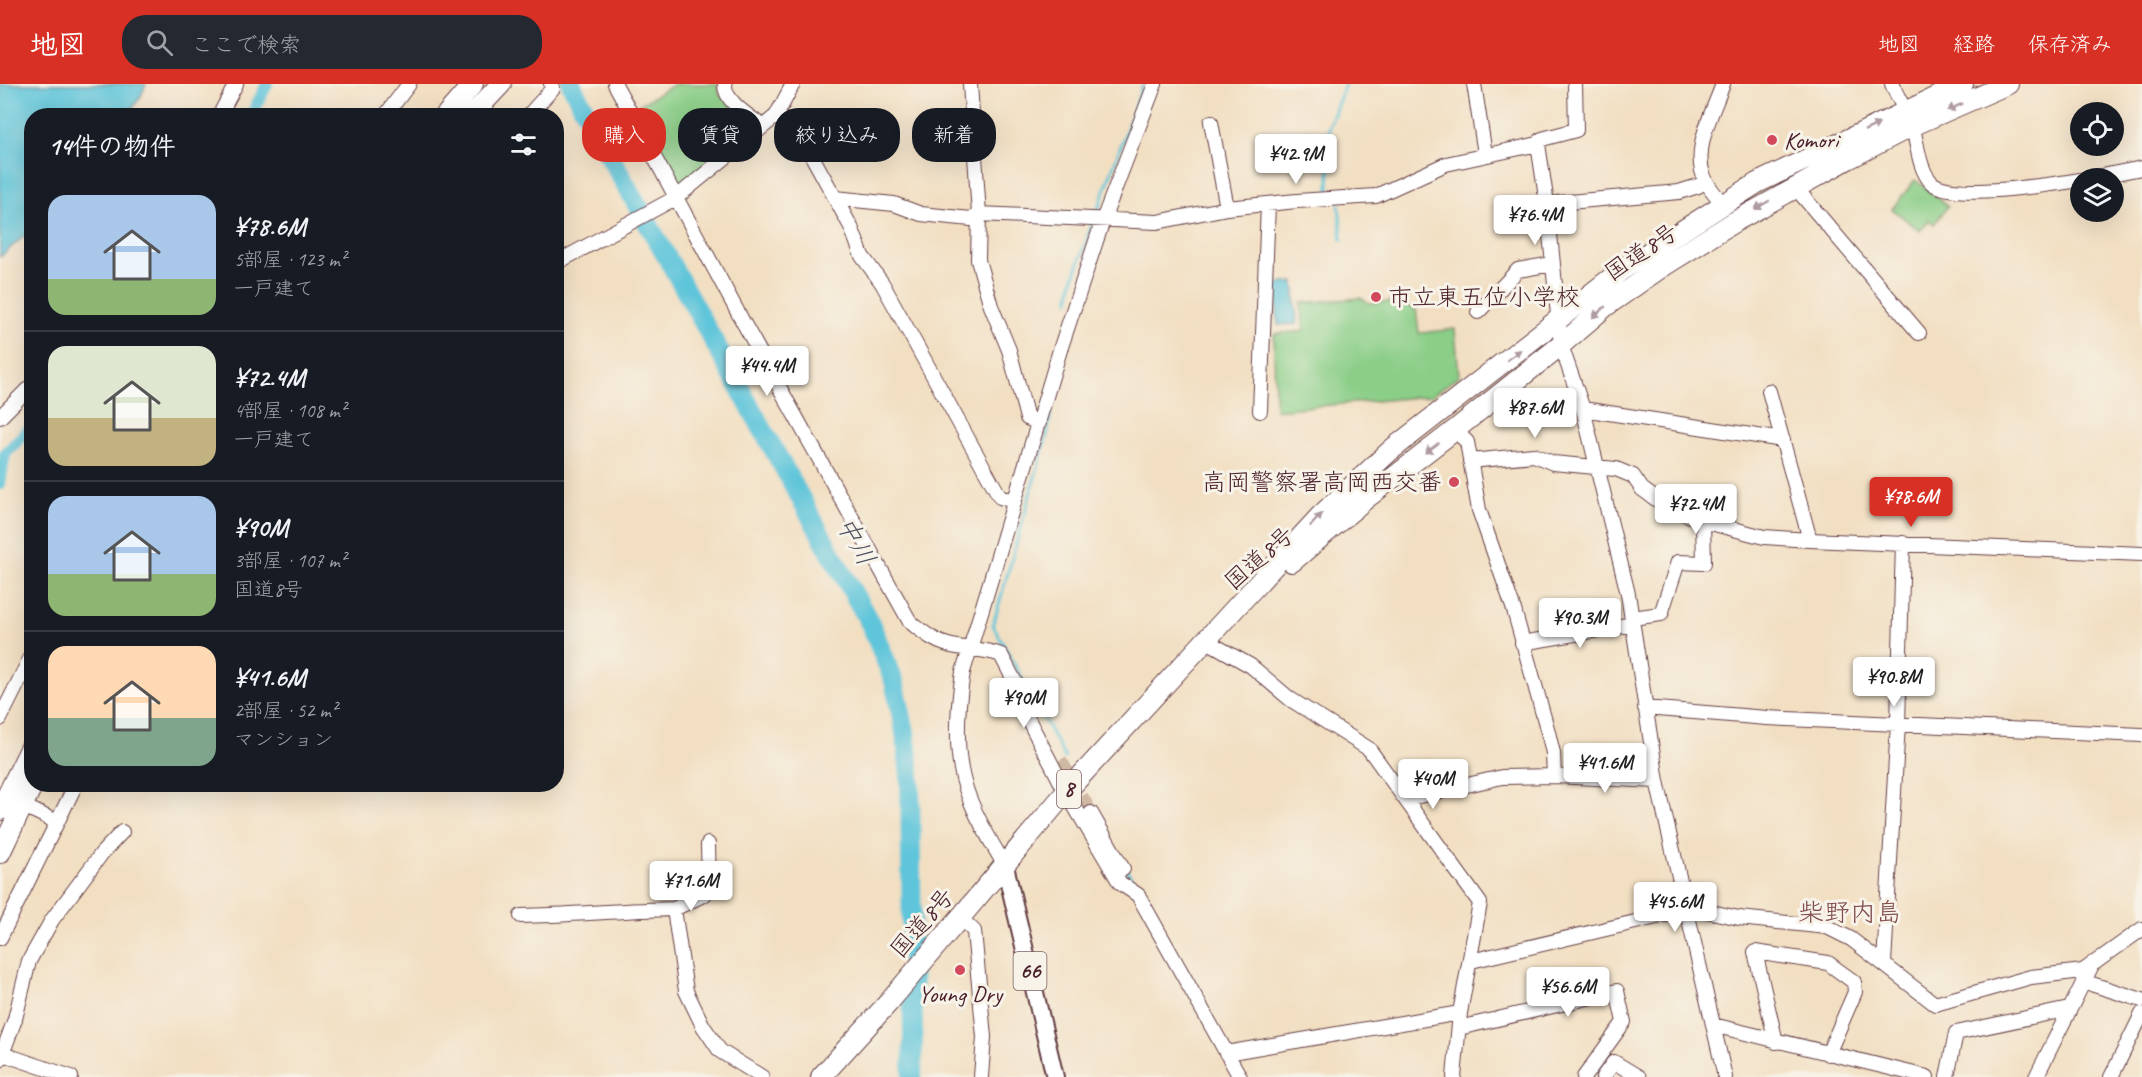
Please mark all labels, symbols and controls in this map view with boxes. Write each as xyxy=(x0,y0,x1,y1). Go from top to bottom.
search box xyxy=(122,15,542,69)
icon: search xyxy=(143,26,176,59)
text: 地図 xyxy=(30,27,86,62)
text: ここで検索 xyxy=(191,31,301,59)
text: 地図 xyxy=(1878,31,1920,57)
text: 経路 xyxy=(1953,31,1995,57)
text: 保存済み xyxy=(2028,31,2112,57)
map controls xyxy=(2070,102,2124,222)
button: locate xyxy=(2070,102,2124,156)
one-way arrow xyxy=(1946,103,1963,112)
chip: 購入 xyxy=(582,108,666,162)
chip: 賃貸 xyxy=(678,108,762,162)
chip: 絞り込み xyxy=(774,108,900,162)
chip: 新着 xyxy=(912,108,996,162)
one-way arrow xyxy=(1863,123,1880,132)
place label: Komori xyxy=(1784,125,1842,155)
icon: filters xyxy=(507,128,540,161)
text: 14件の物件 xyxy=(48,130,175,163)
marker: Komori xyxy=(1765,133,1779,147)
pin: ¥42.9M xyxy=(1247,134,1345,185)
text: ¥42.9M xyxy=(1269,141,1323,166)
button: layers xyxy=(2070,168,2124,222)
pin: ¥76.4M xyxy=(1486,195,1584,246)
one-way arrow xyxy=(1754,200,1771,210)
text: ¥76.4M xyxy=(1508,202,1562,227)
text: ¥78.6M xyxy=(234,210,305,243)
street label: 国道8号 xyxy=(1598,216,1684,288)
icon: home xyxy=(96,219,168,291)
text: 5部屋 · 123 m² xyxy=(234,247,346,272)
text: 一戸建て xyxy=(234,276,314,301)
place label: 市立東五位小学校 xyxy=(1388,282,1580,312)
marker: 市立東五位小学校 xyxy=(1369,290,1383,304)
one-way arrow xyxy=(1592,305,1607,318)
pin: ¥44.4M xyxy=(718,346,816,397)
one-way arrow xyxy=(1506,349,1522,362)
text: ¥44.4M xyxy=(740,353,794,378)
text: ¥72.4M xyxy=(234,361,305,394)
icon: home xyxy=(96,370,168,442)
pin: ¥87.6M xyxy=(1486,388,1584,439)
text: ¥87.6M xyxy=(1508,395,1562,420)
text: 4部屋 · 108 m² xyxy=(234,398,346,423)
text: 一戸建て xyxy=(234,427,314,452)
one-way arrow xyxy=(1424,442,1440,454)
place label: 高岡警察署高岡西交番 xyxy=(1202,467,1442,497)
marker: 高岡警察署高岡西交番 xyxy=(1447,475,1461,489)
pin: ¥78.6M xyxy=(1862,477,1960,528)
pin: ¥72.4M xyxy=(1647,484,1745,535)
text: ¥78.6M xyxy=(1884,484,1938,509)
text: ¥72.4M xyxy=(1669,491,1723,516)
water label: 中川 xyxy=(829,510,883,572)
text: ¥90M xyxy=(234,511,288,544)
one-way arrow xyxy=(1309,513,1323,528)
icon: home xyxy=(96,520,168,592)
street label: 国道8号 xyxy=(1218,520,1300,596)
text: 3部屋 · 107 m² xyxy=(234,548,346,573)
text: 国道8号 xyxy=(234,577,303,602)
pin: ¥90.3M xyxy=(1531,598,1629,649)
text: ¥90.3M xyxy=(1553,605,1607,630)
pin: ¥90.8M xyxy=(1845,657,1943,708)
text: ¥41.6M xyxy=(234,661,305,694)
text: ¥90.8M xyxy=(1867,664,1921,689)
icon: home xyxy=(96,670,168,742)
pin: ¥90M xyxy=(988,678,1060,729)
text: ¥90M xyxy=(1003,685,1045,710)
text: 2部屋 · 52 m² xyxy=(234,698,337,723)
text: マンション xyxy=(234,727,333,752)
pin: ¥41.6M xyxy=(1556,743,1654,794)
text: ¥41.6M xyxy=(1578,750,1632,775)
pin: ¥40M xyxy=(1397,759,1469,810)
text: ¥40M xyxy=(1412,766,1454,791)
road number: 8 xyxy=(1057,770,1081,808)
pin: ¥71.6M xyxy=(642,861,740,912)
text: ¥71.6M xyxy=(664,868,718,893)
street label: 国道8号 xyxy=(884,882,960,964)
pin: ¥45.6M xyxy=(1626,882,1724,933)
text: ¥45.6M xyxy=(1648,889,1702,914)
district label: 柴野内島 xyxy=(1798,896,1902,929)
road number: 66 xyxy=(1014,952,1046,990)
marker: Young Dry xyxy=(953,963,967,977)
pin: ¥56.6M xyxy=(1519,967,1617,1018)
text: ¥56.6M xyxy=(1540,974,1596,999)
place label: Young Dry xyxy=(918,979,1004,1009)

